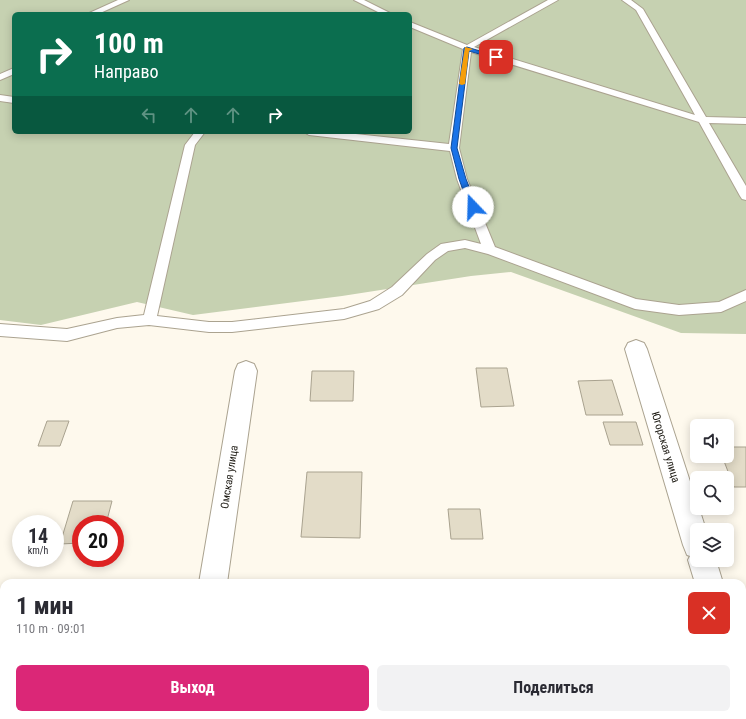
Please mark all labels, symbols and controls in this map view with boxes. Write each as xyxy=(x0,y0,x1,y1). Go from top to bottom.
text: 100 m xyxy=(94,27,164,60)
icon: right xyxy=(28,28,80,80)
pin xyxy=(479,40,513,74)
icon: arrive xyxy=(485,46,507,68)
text: Направо xyxy=(94,61,159,82)
icon: left xyxy=(138,104,160,126)
icon: ahead xyxy=(180,104,202,126)
icon: ahead xyxy=(222,104,244,126)
icon: right xyxy=(264,104,286,126)
position arrow xyxy=(452,186,494,228)
street label: Югорская улица xyxy=(649,410,682,484)
map controls xyxy=(690,419,734,567)
button: sound xyxy=(690,419,734,463)
street label: Омская улица xyxy=(218,445,241,510)
button: search xyxy=(690,471,734,515)
speed limit sign: 20 xyxy=(72,515,124,567)
button: layers xyxy=(690,523,734,567)
text: 14 xyxy=(28,524,48,548)
text: km/h xyxy=(28,545,48,556)
text: 1 мин xyxy=(16,592,74,620)
button: close xyxy=(688,592,730,634)
text: 110 m · 09:01 xyxy=(16,621,86,636)
button: Выход xyxy=(16,665,369,711)
button: Поделиться xyxy=(377,665,730,711)

